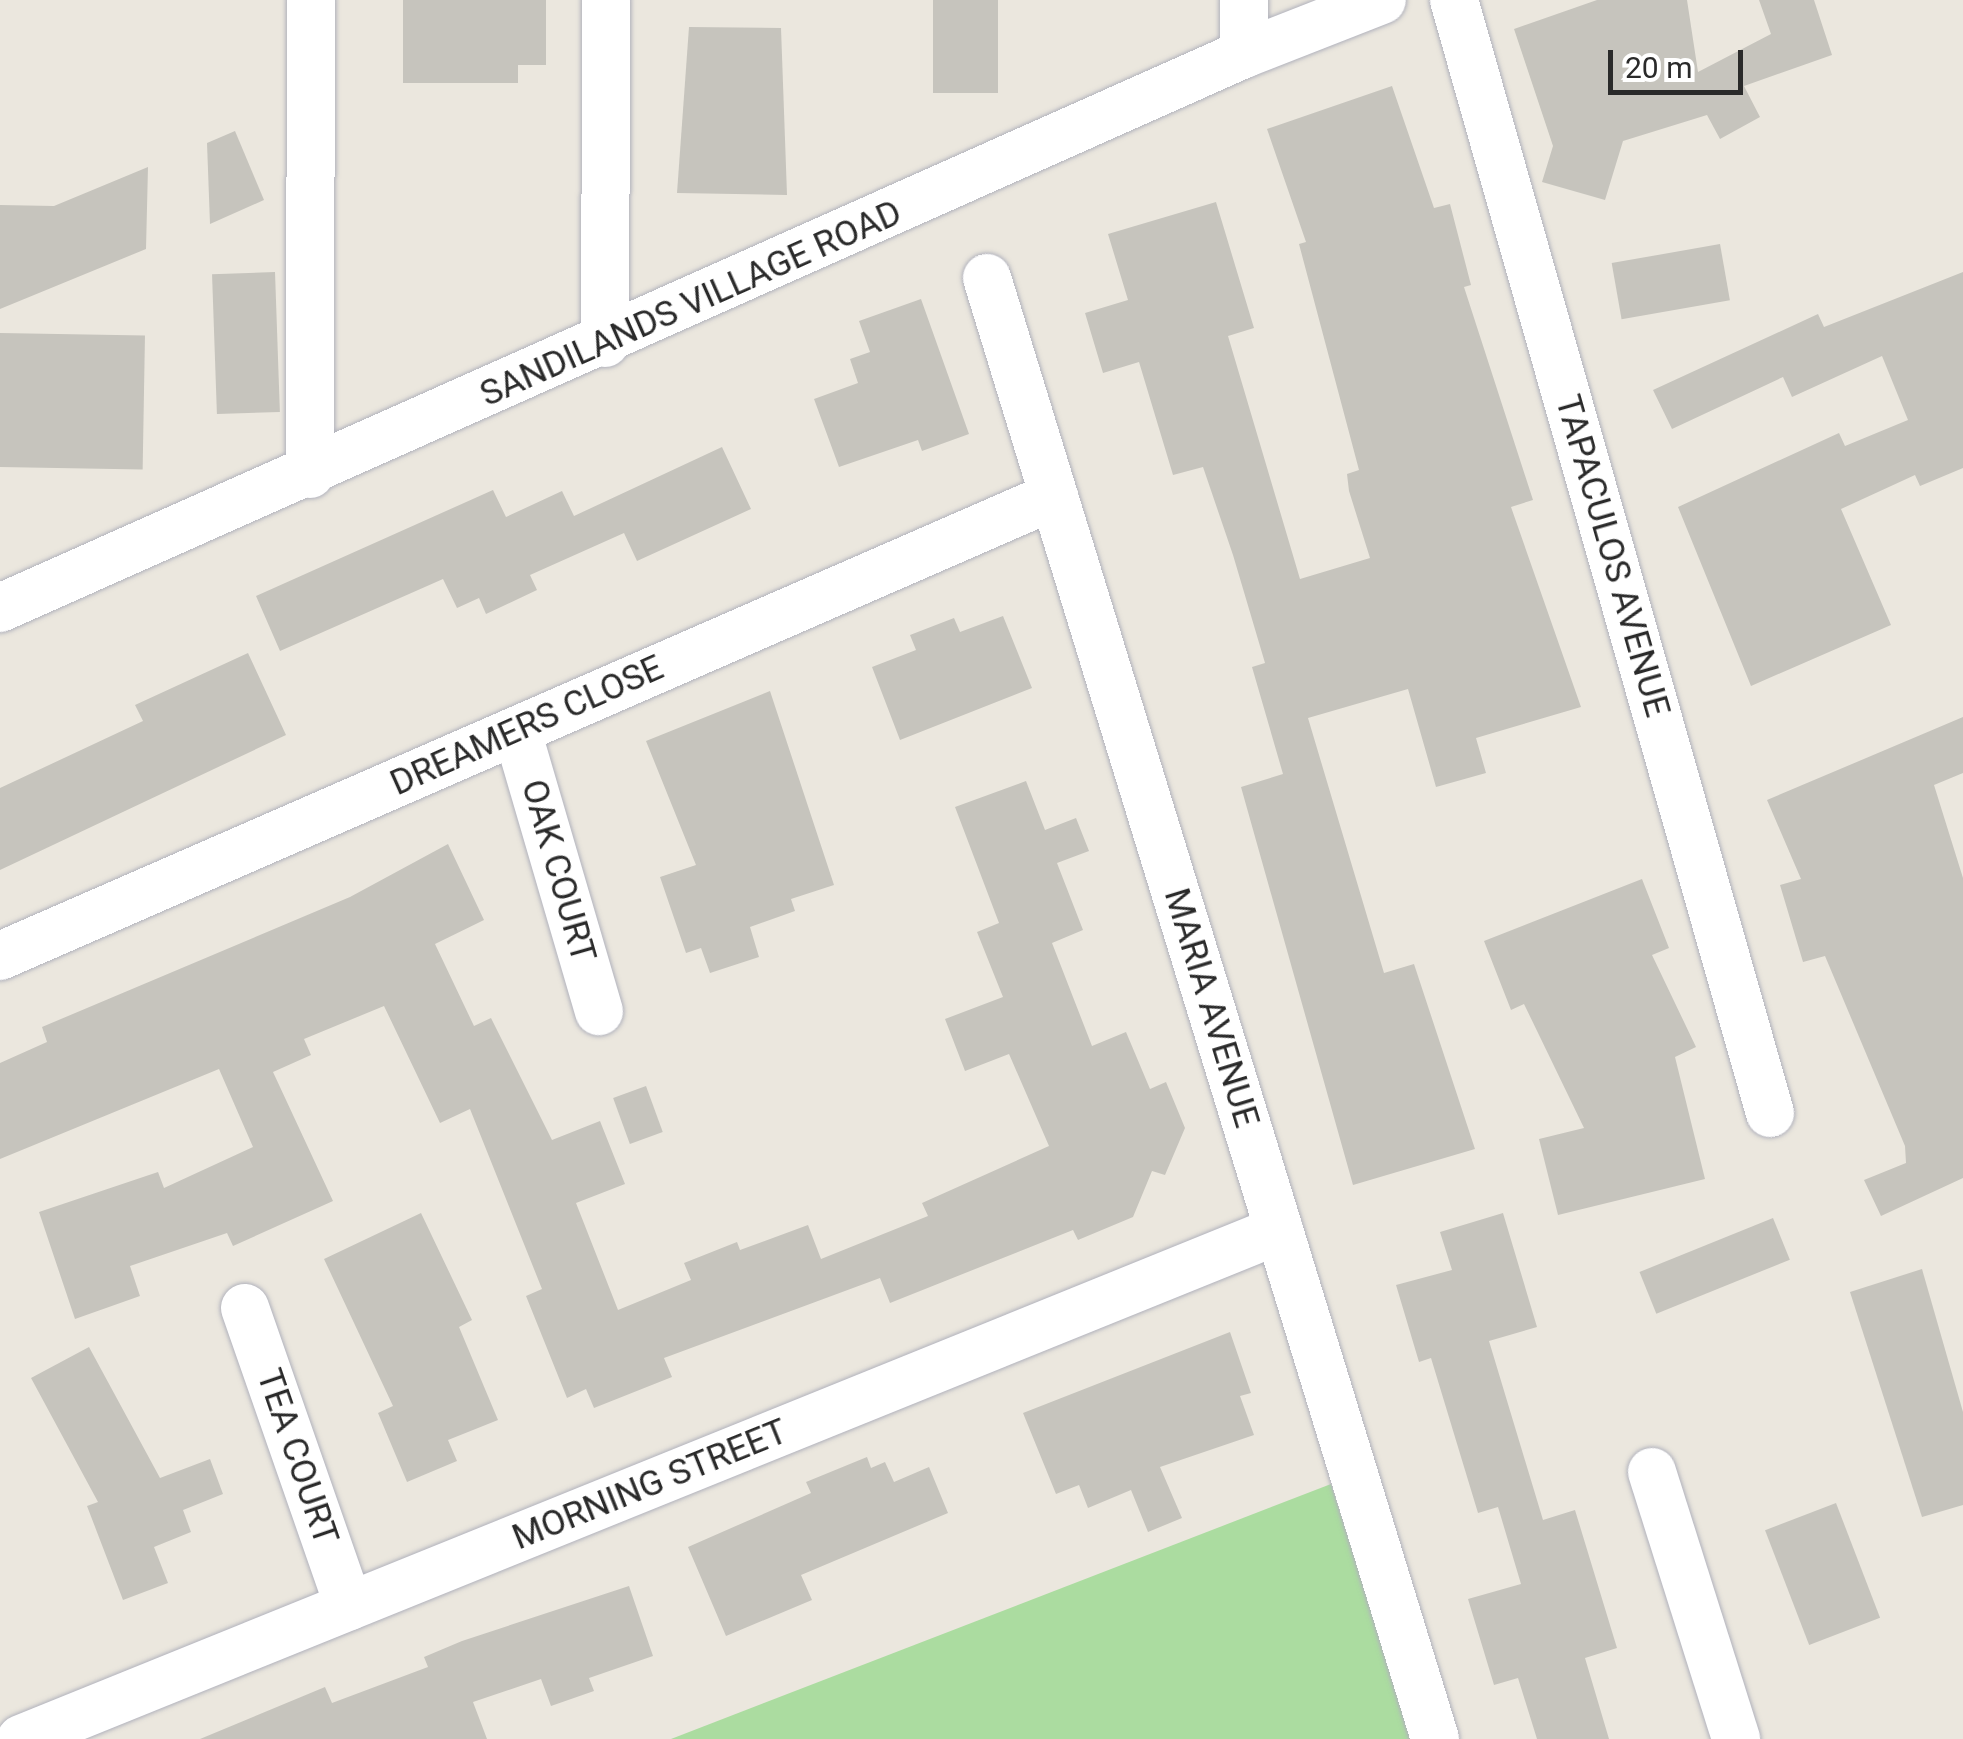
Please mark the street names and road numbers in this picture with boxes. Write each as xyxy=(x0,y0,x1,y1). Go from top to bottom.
street label: SANDILANDS VILLAGE ROAD xyxy=(474,192,908,416)
street label: TAPACULOS AVENUE xyxy=(1546,390,1678,722)
street label: DREAMERS CLOSE xyxy=(384,647,670,805)
street label: OAK COURT xyxy=(512,775,604,967)
street label: MARIA AVENUE xyxy=(1155,883,1267,1133)
street label: TEA COURT xyxy=(247,1364,347,1550)
street label: MORNING STREET xyxy=(507,1411,793,1559)

